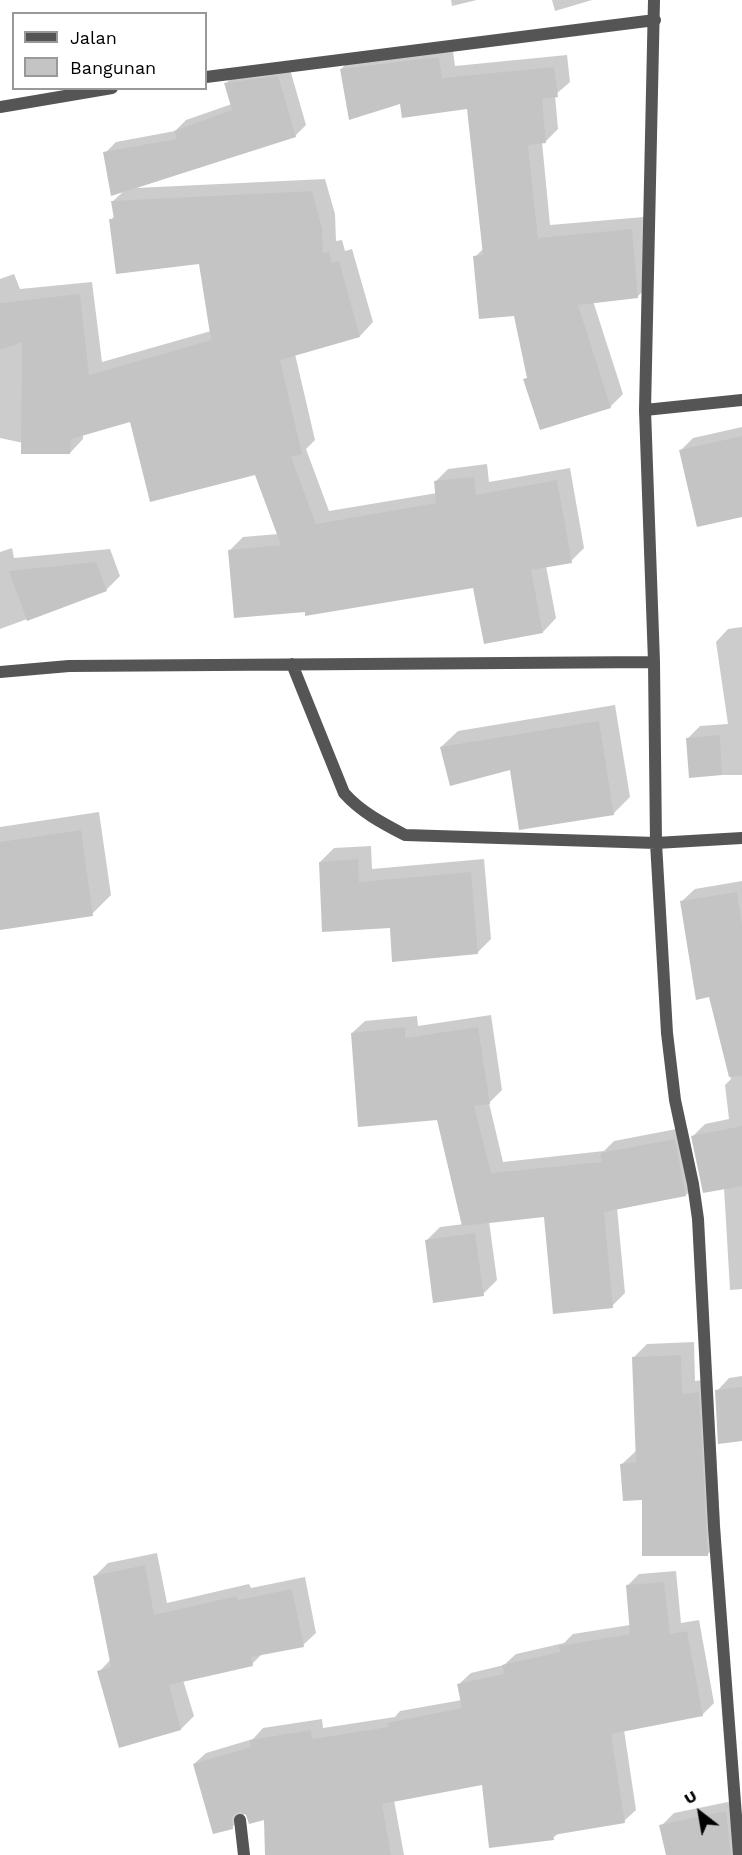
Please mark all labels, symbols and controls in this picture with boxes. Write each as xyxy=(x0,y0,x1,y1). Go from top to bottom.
legend xyxy=(12,12,207,90)
text: Jalan xyxy=(70,27,117,48)
text: Bangunan xyxy=(70,57,156,78)
north arrow xyxy=(670,1783,730,1843)
text: U xyxy=(681,1786,700,1808)

